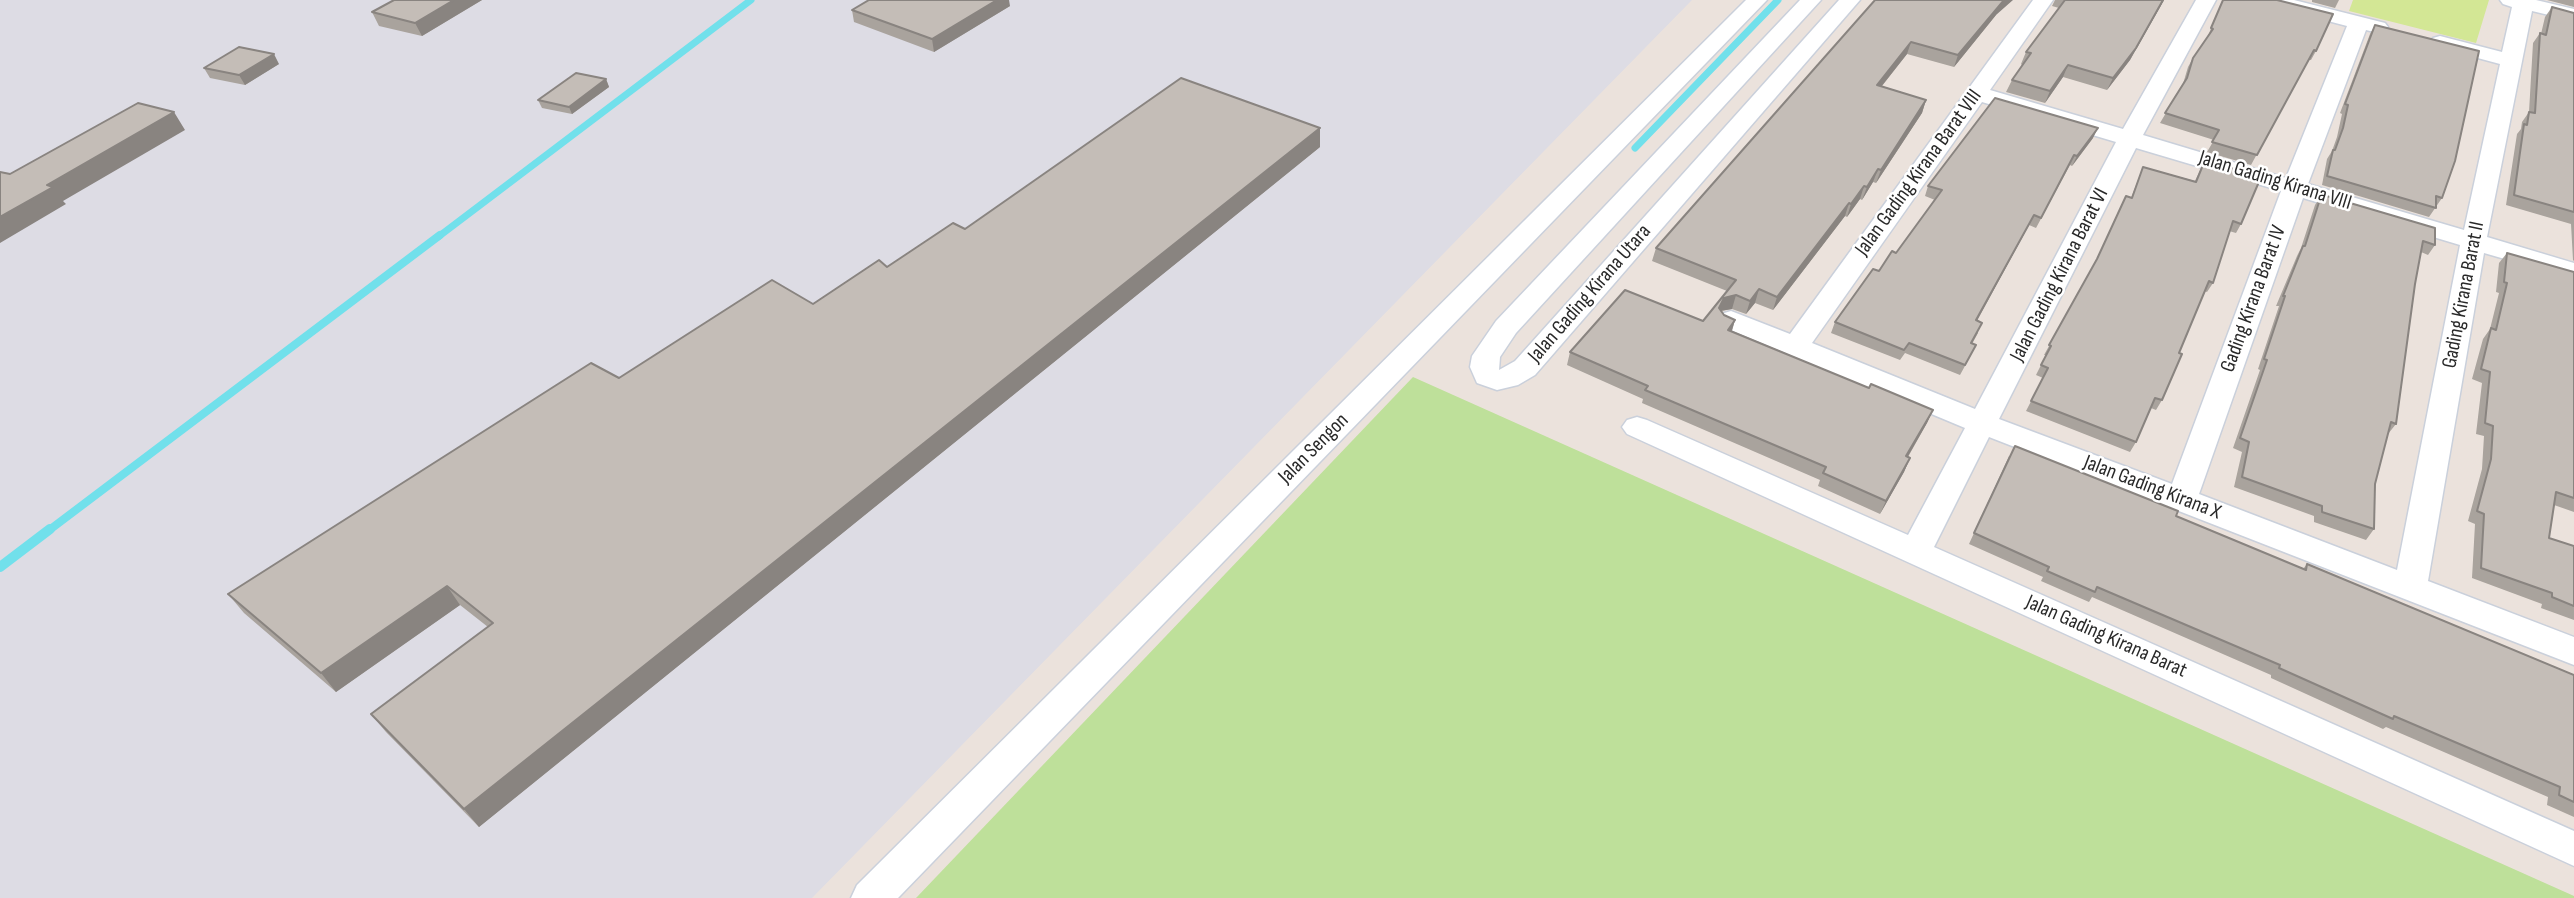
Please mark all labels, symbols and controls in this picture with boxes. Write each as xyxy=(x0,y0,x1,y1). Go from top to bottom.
street label: Jalan Gading Kirana Barat VIII xyxy=(1850,85,1988,261)
street label: Jalan Gading Kirana VIII xyxy=(2196,146,2354,216)
street label: Jalan Gading Kirana Barat VI xyxy=(2005,184,2115,366)
street label: Gading Kirana Barat II xyxy=(2437,219,2491,371)
street label: Jalan Gading Kirana Utara xyxy=(1523,220,1657,368)
street label: Gading Kirana Barat IV xyxy=(2216,222,2292,376)
street label: Jalan Sengon xyxy=(1274,409,1354,489)
street label: Jalan Gading Kirana X xyxy=(2080,450,2224,526)
street label: Jalan Gading Kirana Barat xyxy=(2021,590,2191,684)

